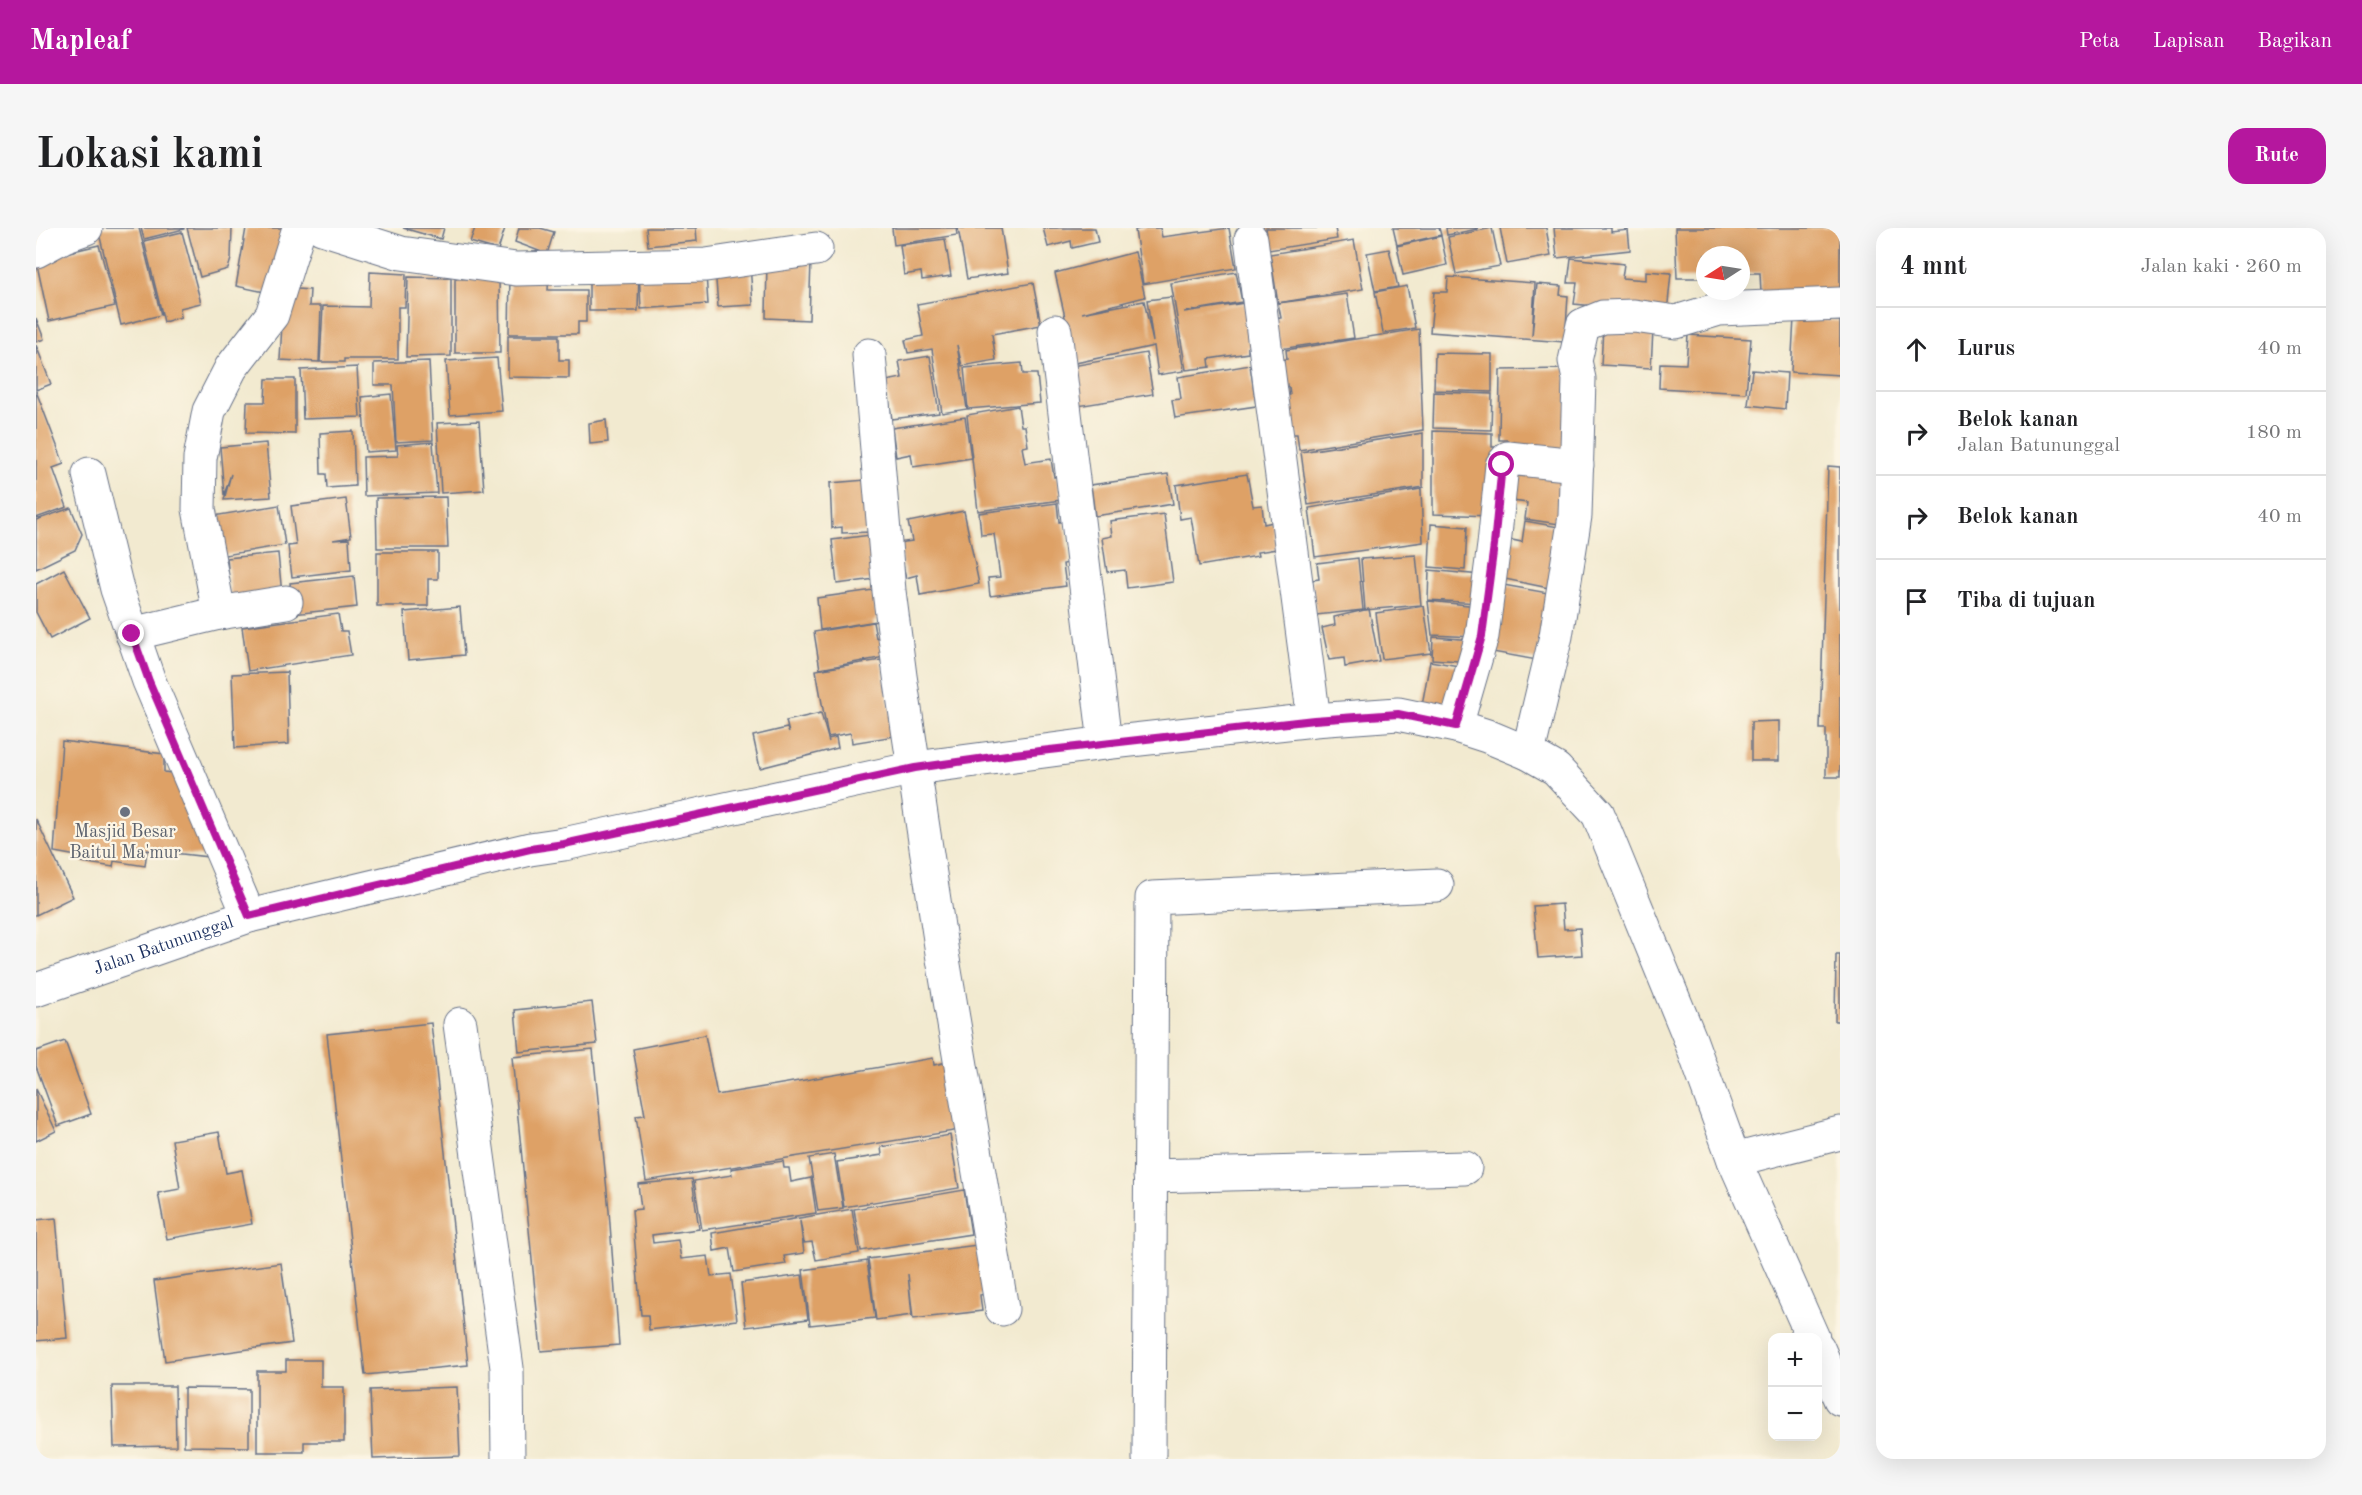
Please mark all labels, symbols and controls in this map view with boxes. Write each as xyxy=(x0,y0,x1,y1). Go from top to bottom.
text: Mapleaf xyxy=(30,28,130,56)
text: Peta xyxy=(2079,31,2120,52)
text: Lapisan xyxy=(2153,31,2224,52)
text: Bagikan xyxy=(2257,31,2332,52)
button: Rute xyxy=(2228,128,2326,184)
text: Lokasi kami xyxy=(36,135,263,177)
north arrow xyxy=(1696,246,1750,300)
text: 4 mnt xyxy=(1900,254,1967,280)
text: Jalan kaki · 260 m xyxy=(2140,257,2302,277)
icon: ahead xyxy=(1900,333,1933,366)
text: Lurus xyxy=(1957,338,2015,360)
text: 40 m xyxy=(2257,339,2302,359)
text: Belok kanan xyxy=(1957,409,2079,431)
icon: right xyxy=(1900,417,1933,450)
text: 180 m xyxy=(2246,423,2302,443)
text: Jalan Batununggal xyxy=(1957,436,2120,456)
route start xyxy=(1488,451,1514,477)
icon: right xyxy=(1900,501,1933,534)
text: Belok kanan xyxy=(1957,506,2079,528)
text: 40 m xyxy=(2257,507,2302,527)
icon: arrive xyxy=(1900,585,1933,618)
text: Tiba di tujuan xyxy=(1957,590,2095,612)
route end xyxy=(118,620,144,646)
marker: Masjid Besar Baitul Ma'mur xyxy=(118,805,132,819)
place label: Masjid Besar Baitul Ma'mur xyxy=(69,823,181,862)
street label: Jalan Batununggal xyxy=(91,913,236,978)
map controls xyxy=(1768,1333,1822,1441)
button: + xyxy=(1768,1333,1822,1387)
button: − xyxy=(1768,1387,1822,1441)

